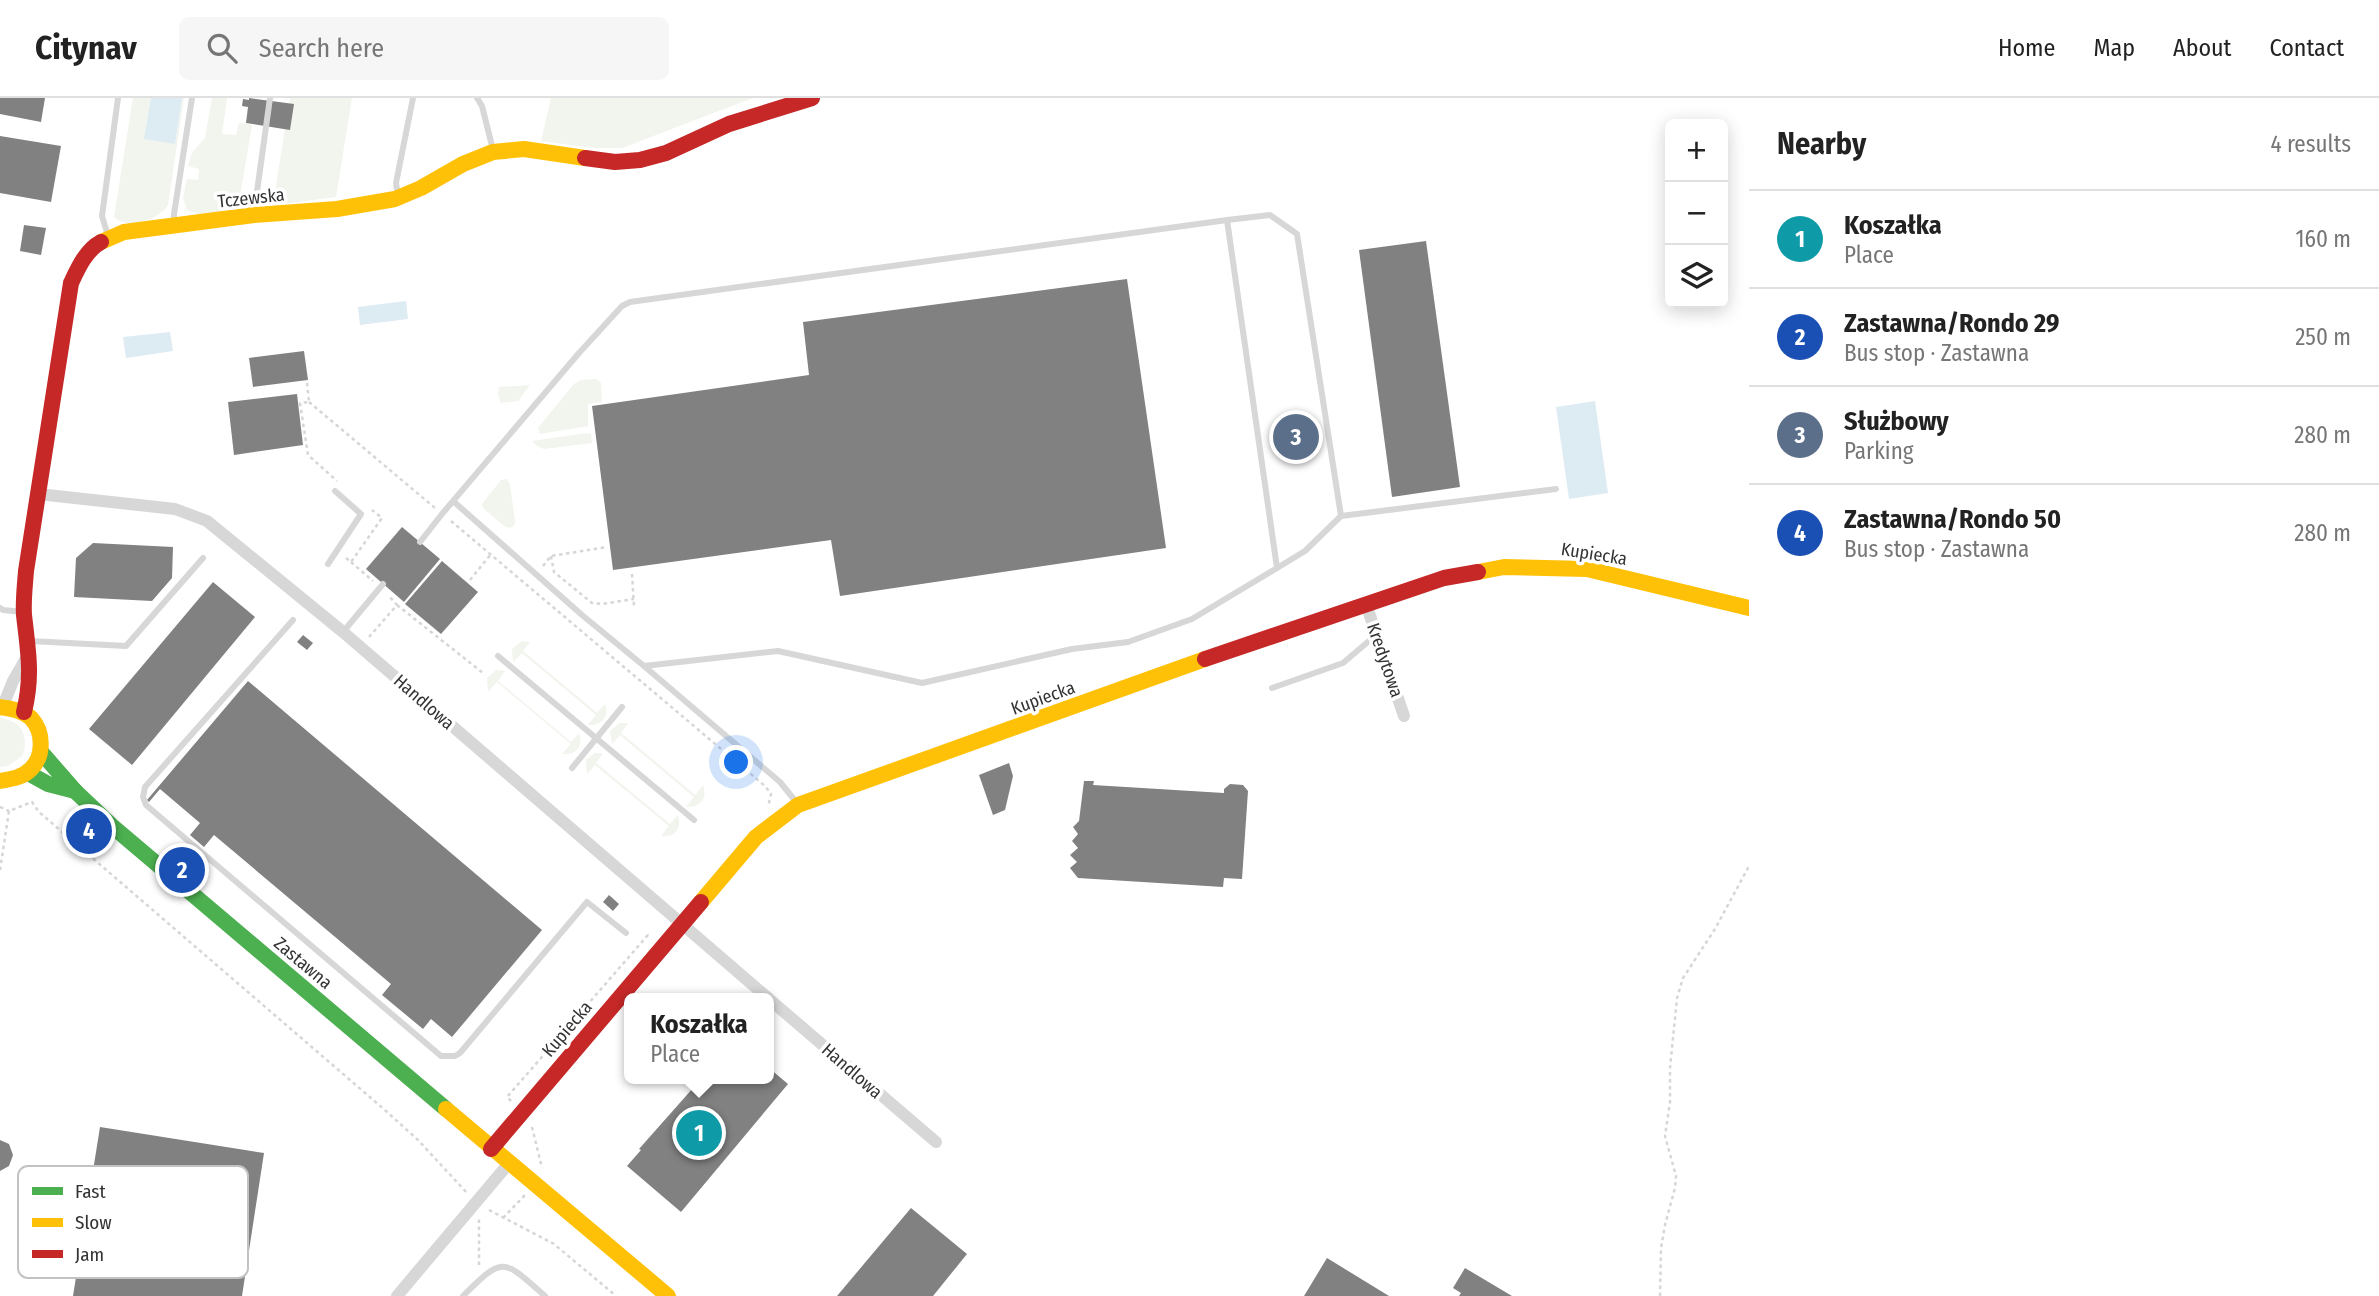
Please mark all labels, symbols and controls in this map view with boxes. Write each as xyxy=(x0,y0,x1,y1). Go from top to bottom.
search box xyxy=(179,17,669,80)
text: Citynav xyxy=(35,28,137,68)
icon: search xyxy=(203,29,241,67)
text: Search here xyxy=(259,33,384,64)
text: Home xyxy=(1998,34,2055,62)
text: Map xyxy=(2093,34,2135,62)
text: About xyxy=(2173,34,2231,62)
text: Contact xyxy=(2269,34,2344,62)
map controls xyxy=(1665,119,1728,308)
button: + xyxy=(1665,119,1728,182)
text: Nearby xyxy=(1777,126,1866,162)
text: 4 results xyxy=(2270,130,2351,158)
button: − xyxy=(1665,182,1728,245)
street label: Tczewska xyxy=(216,184,286,212)
text: Koszałka xyxy=(1844,210,1942,241)
text: 1 xyxy=(1795,225,1805,253)
text: 160 m xyxy=(2296,225,2351,253)
text: Place xyxy=(1844,241,1894,269)
button: layers xyxy=(1665,245,1728,308)
text: Zastawna/Rondo 29 xyxy=(1844,308,2059,339)
text: 2 xyxy=(1795,323,1805,351)
text: 250 m xyxy=(2295,323,2351,351)
text: Bus stop · Zastawna xyxy=(1844,339,2029,367)
text: Służbowy xyxy=(1844,406,1949,437)
pin: 3 xyxy=(1273,411,1319,463)
text: 3 xyxy=(1795,421,1805,449)
text: 280 m xyxy=(2294,421,2351,449)
text: Parking xyxy=(1844,437,1914,465)
text: Zastawna/Rondo 50 xyxy=(1844,504,2061,535)
text: 4 xyxy=(1794,519,1806,547)
text: 280 m xyxy=(2294,519,2351,547)
text: Bus stop · Zastawna xyxy=(1844,535,2029,563)
street label: Kupiecka xyxy=(1559,538,1629,570)
street label: Kredytowa xyxy=(1362,620,1408,700)
street label: Handlowa xyxy=(389,670,459,734)
street label: Kupiecka xyxy=(1008,676,1078,720)
your location xyxy=(719,745,753,779)
pin: 4 xyxy=(66,805,112,857)
pin: 2 xyxy=(159,844,205,896)
street label: Zastawna xyxy=(269,932,337,994)
popup xyxy=(624,993,774,1084)
street label: Kupiecka xyxy=(537,996,597,1062)
text: Koszałka xyxy=(650,1009,748,1040)
street label: Handlowa xyxy=(817,1039,887,1103)
text: Place xyxy=(650,1040,700,1068)
pin: 1 xyxy=(676,1107,722,1159)
legend xyxy=(18,1166,248,1278)
text: Fast xyxy=(75,1180,106,1203)
text: Slow xyxy=(75,1211,112,1234)
text: Jam xyxy=(75,1243,104,1266)

